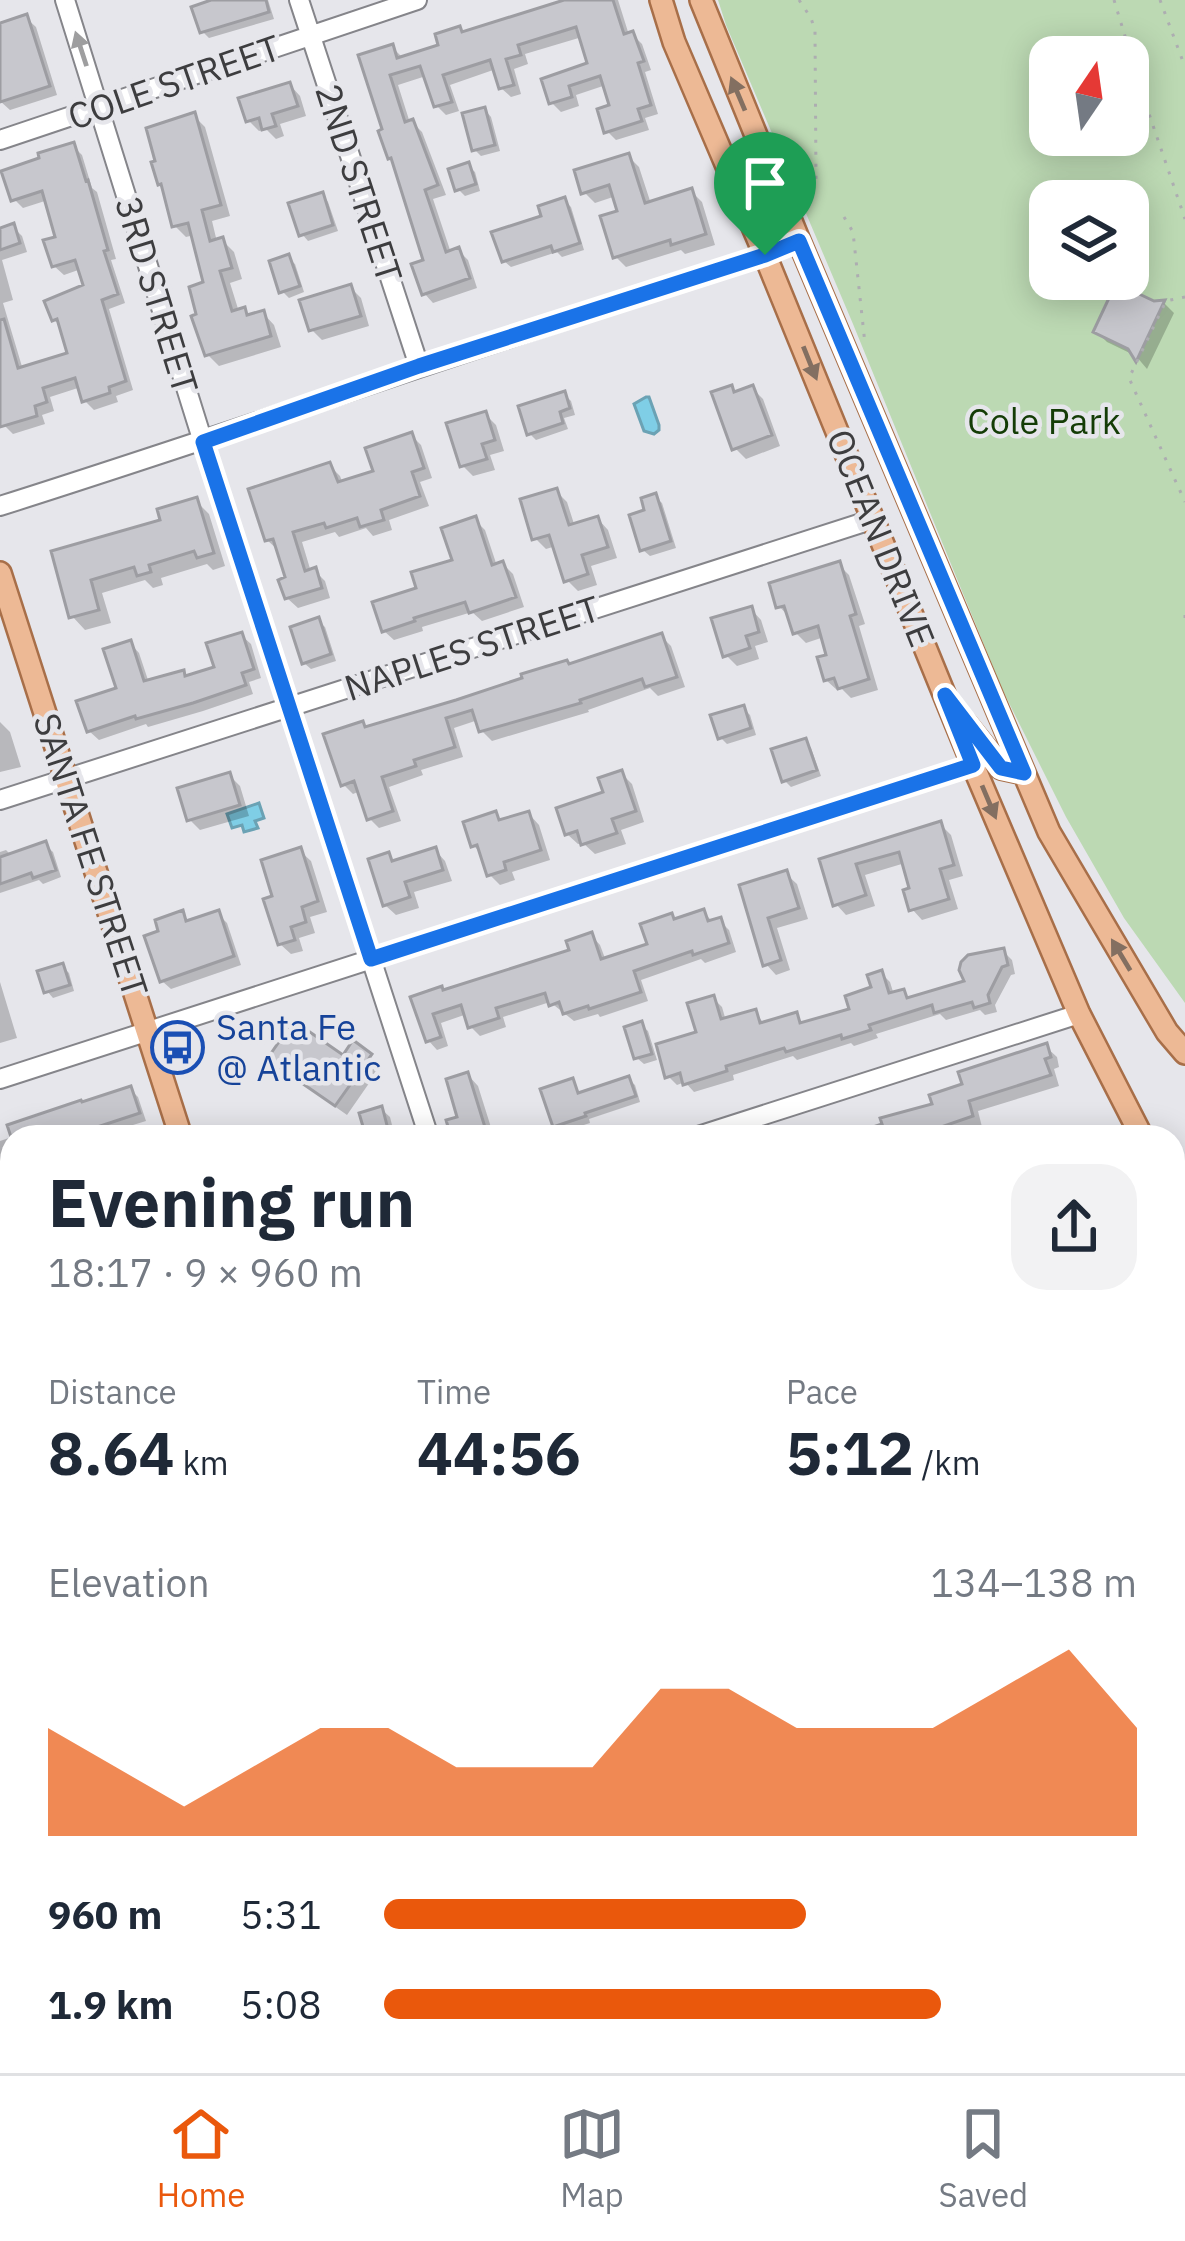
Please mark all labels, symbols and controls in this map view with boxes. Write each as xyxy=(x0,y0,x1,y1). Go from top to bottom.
street label: COLE STREET xyxy=(61,23,286,140)
one-way arrow xyxy=(70,30,89,67)
north arrow xyxy=(1029,36,1149,156)
map controls xyxy=(1029,36,1149,300)
one-way arrow xyxy=(728,75,747,111)
street label: 2ND STREET xyxy=(305,77,414,288)
pin xyxy=(714,132,816,255)
icon: arrive xyxy=(732,150,798,216)
button: layers xyxy=(1029,180,1149,300)
street label: 3RD STREET xyxy=(105,190,210,399)
one-way arrow xyxy=(801,346,820,382)
park label: Cole Park xyxy=(967,397,1121,444)
street label: OCEAN DRIVE xyxy=(817,422,946,653)
street label: NAPLES STREET xyxy=(338,584,605,711)
street label: SANTA FE STREET xyxy=(23,707,159,1003)
one-way arrow xyxy=(980,785,999,821)
one-way arrow xyxy=(1112,938,1133,972)
place label: Santa Fe @ Atlantic xyxy=(216,1003,381,1091)
bus stop icon: Santa Fe @ Atlantic xyxy=(149,1020,205,1076)
text: Evening run xyxy=(48,1159,415,1245)
button: share xyxy=(1011,1164,1137,1290)
text: 18:17 · 9 × 960 m xyxy=(48,1247,363,1298)
text: Distance xyxy=(48,1370,177,1413)
text: Time xyxy=(417,1370,491,1413)
text: Pace xyxy=(786,1370,858,1413)
text: 8.64 xyxy=(48,1413,175,1492)
text: 44:56 xyxy=(417,1413,581,1492)
text: 5:12 xyxy=(786,1413,914,1492)
text: km xyxy=(175,1441,229,1484)
text: /km xyxy=(914,1441,980,1484)
text: Elevation xyxy=(48,1557,210,1608)
text: 134–138 m xyxy=(930,1557,1137,1608)
text: 960 m xyxy=(48,1889,162,1940)
text: 5:31 xyxy=(240,1889,322,1940)
text: 1.9 km xyxy=(48,1979,173,2030)
text: 5:08 xyxy=(240,1979,322,2030)
tab: Home xyxy=(157,2101,245,2216)
tab: Map xyxy=(559,2101,625,2216)
tab: Saved xyxy=(938,2101,1028,2216)

